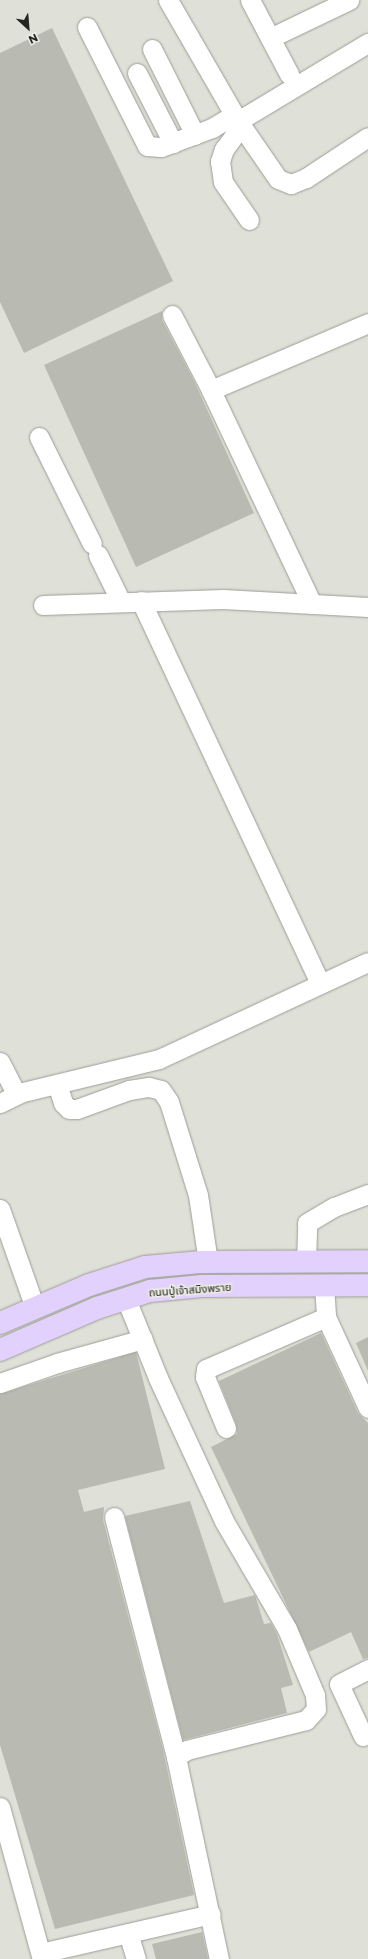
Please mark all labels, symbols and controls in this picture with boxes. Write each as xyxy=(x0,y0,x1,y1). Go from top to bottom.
north arrow xyxy=(8,8,48,48)
text: N xyxy=(26,31,40,47)
street label: ถนนปู่เจ้าสมิงพราย xyxy=(148,1281,232,1299)

